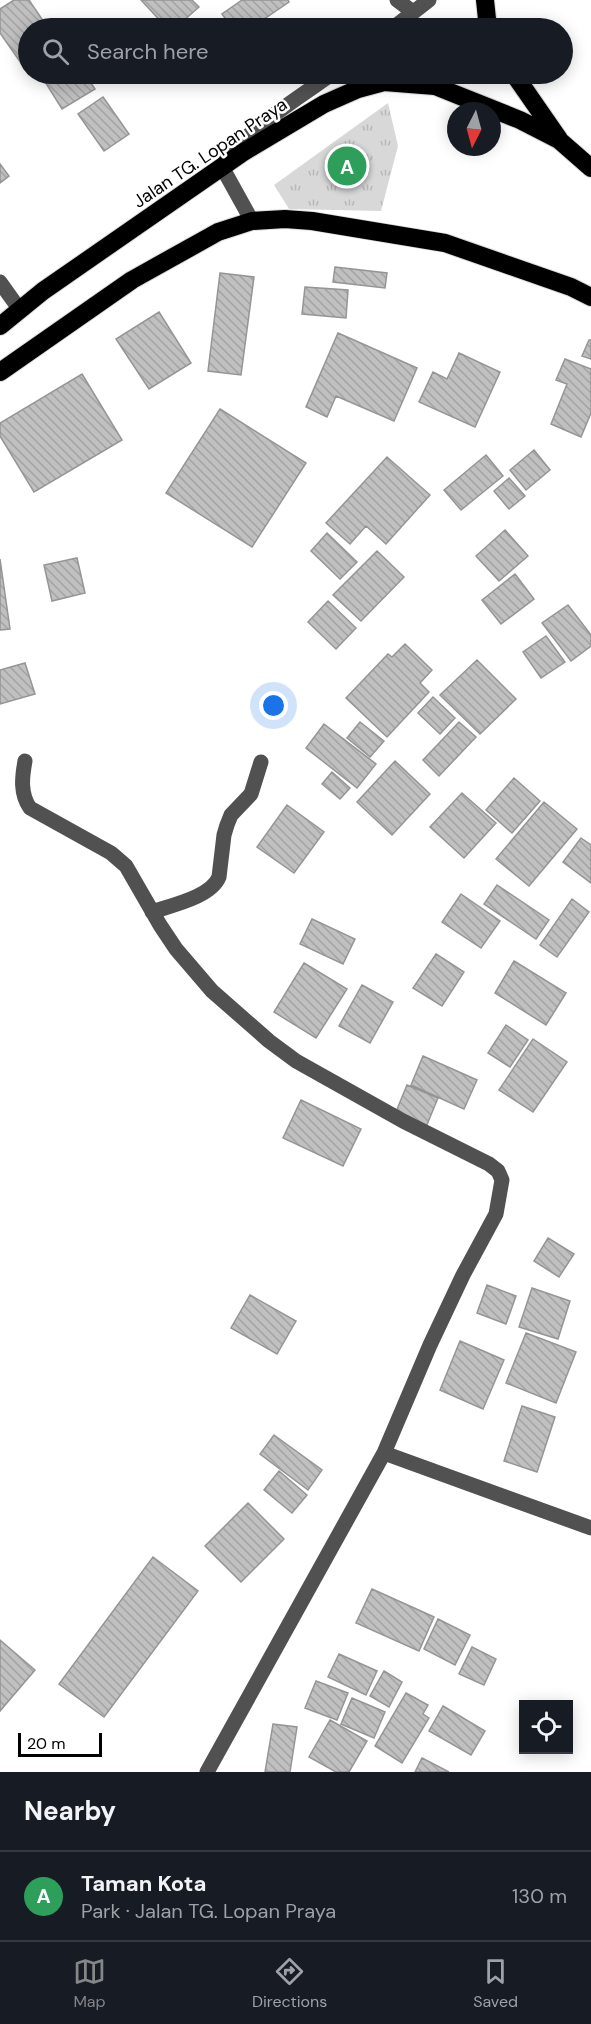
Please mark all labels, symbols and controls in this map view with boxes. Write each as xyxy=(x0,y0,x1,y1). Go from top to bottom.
search box xyxy=(18,18,573,84)
icon: search xyxy=(39,35,72,68)
text: Search here xyxy=(87,37,208,66)
street label: Jalan TG. Lopan Praya xyxy=(128,92,292,214)
north arrow xyxy=(447,102,501,156)
pin: A xyxy=(328,144,366,188)
your location xyxy=(259,691,288,720)
map controls xyxy=(519,1700,573,1754)
button: locate xyxy=(519,1700,573,1754)
scale bar xyxy=(18,1730,102,1758)
text: 20 m xyxy=(27,1733,66,1754)
text: Nearby xyxy=(24,1794,116,1828)
text: Taman Kota xyxy=(81,1869,206,1898)
text: A xyxy=(36,1883,51,1909)
text: 130 m xyxy=(512,1883,567,1909)
text: Park · Jalan TG. Lopan Praya xyxy=(81,1898,336,1924)
tab: Map xyxy=(73,1955,106,2012)
tab: Directions xyxy=(252,1955,327,2012)
tab: Saved xyxy=(473,1955,518,2012)

